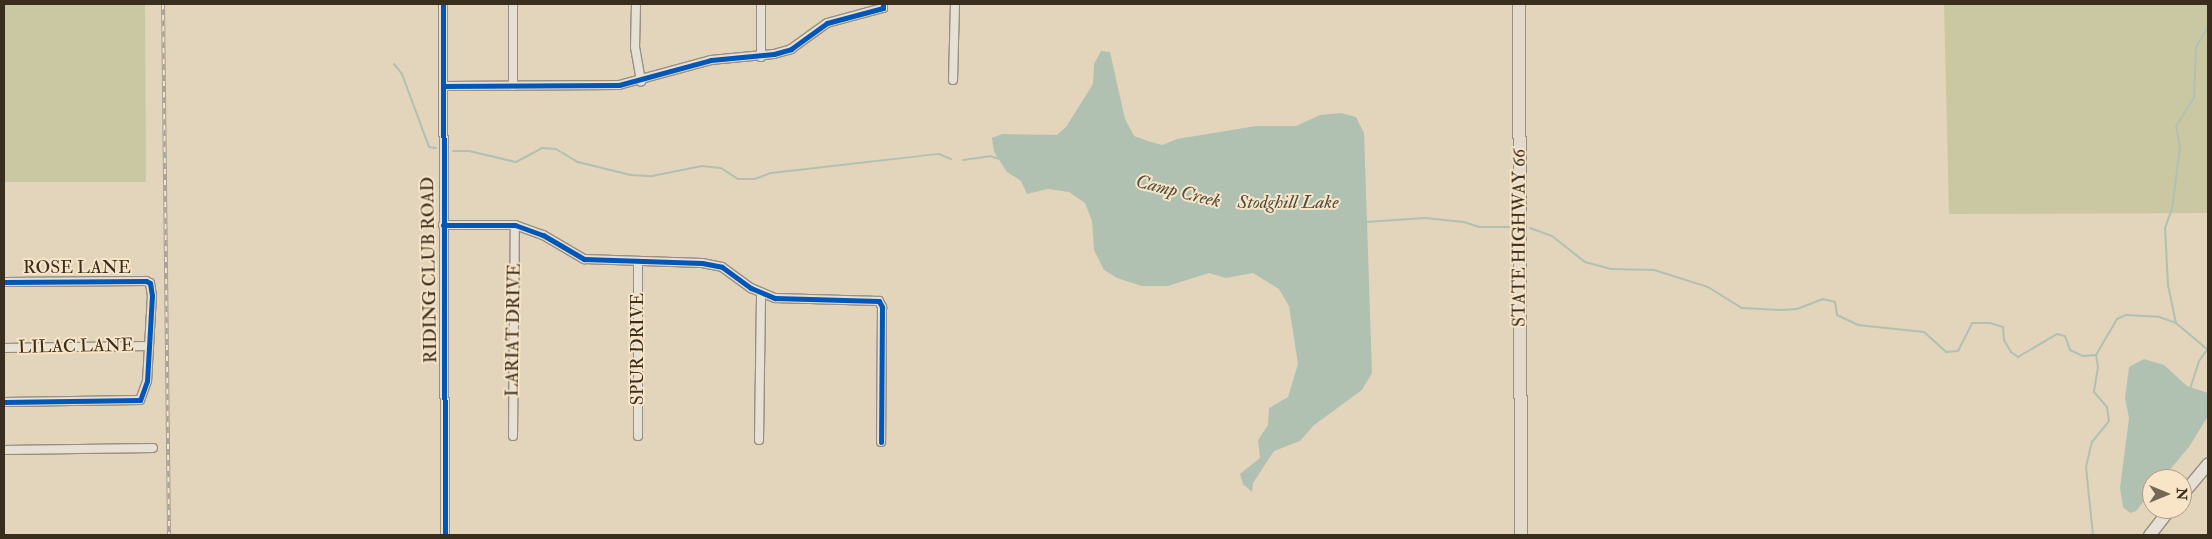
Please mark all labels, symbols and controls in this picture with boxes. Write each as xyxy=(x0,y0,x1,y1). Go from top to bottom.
street label: STATE HIGHWAY 66 xyxy=(1509,149,1531,327)
water label: Camp Creek xyxy=(1133,170,1223,214)
street label: RIDING CLUB ROAD xyxy=(418,177,442,363)
water label: Stodghill Lake xyxy=(1237,192,1339,214)
street label: ROSE LANE xyxy=(23,257,131,279)
street label: LARIAT DRIVE xyxy=(502,263,526,397)
street label: SPUR DRIVE xyxy=(627,293,649,405)
street label: LILAC LANE xyxy=(18,335,134,359)
north arrow xyxy=(2142,469,2192,519)
text: N xyxy=(2173,488,2190,500)

